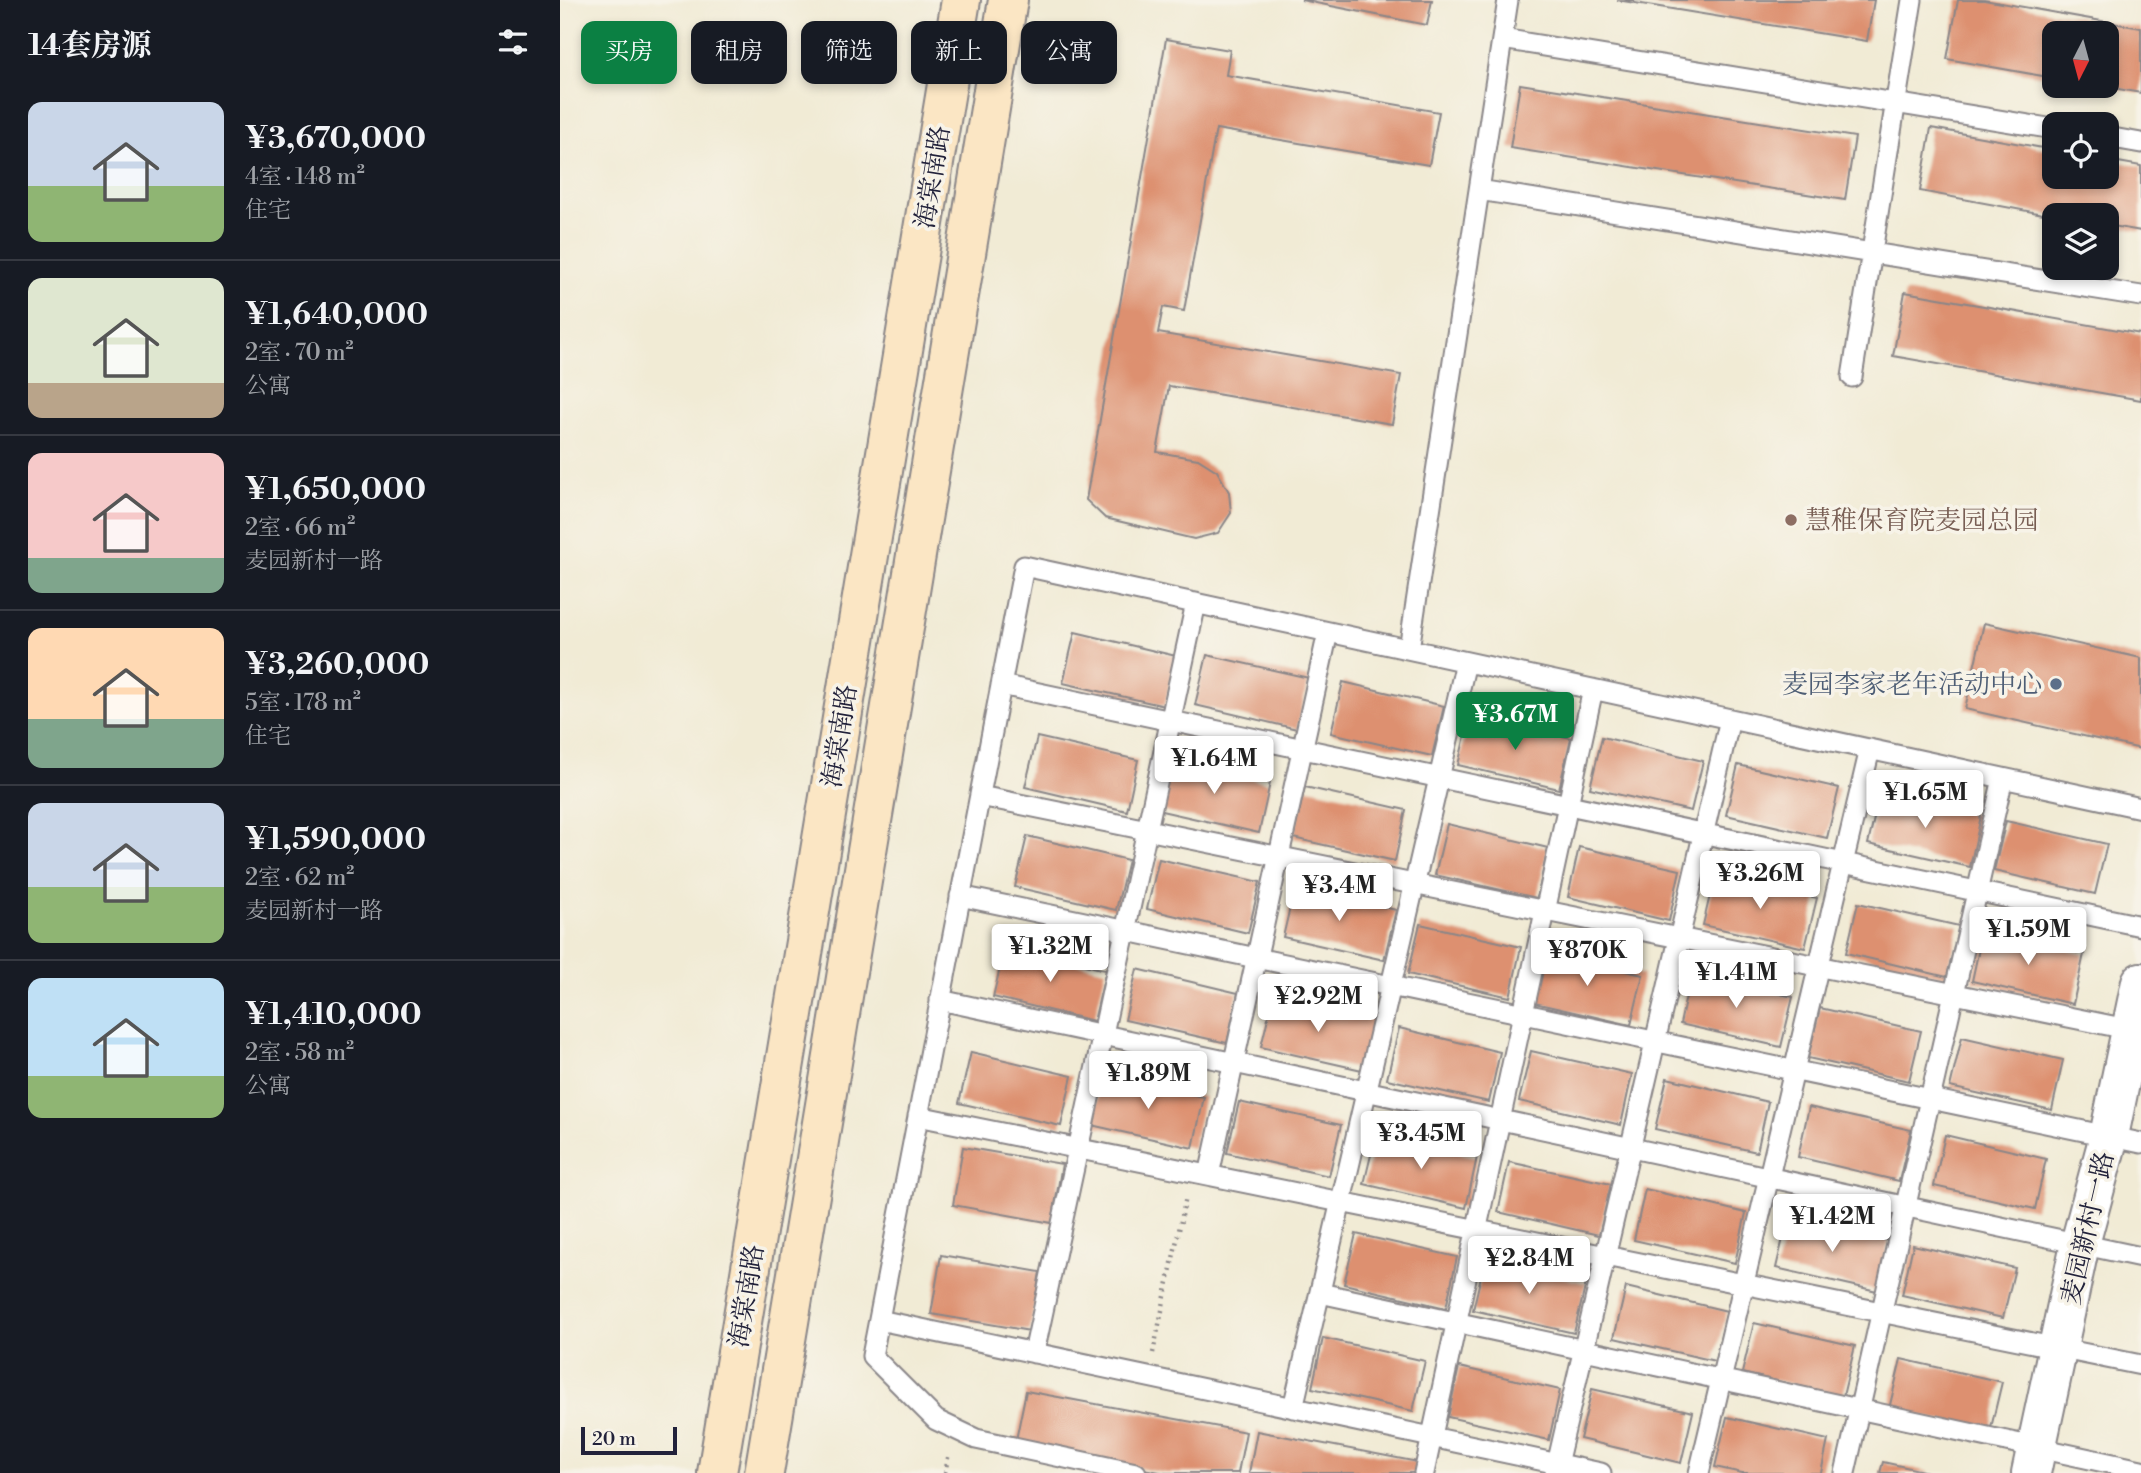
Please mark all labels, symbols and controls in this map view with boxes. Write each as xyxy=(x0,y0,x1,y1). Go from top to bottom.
chip: 买房 xyxy=(581,21,677,84)
chip: 租房 xyxy=(691,21,787,84)
chip: 筛选 xyxy=(801,21,897,84)
chip: 新上 xyxy=(911,21,1007,84)
chip: 公寓 xyxy=(1021,21,1117,84)
north arrow xyxy=(2042,21,2119,98)
map controls xyxy=(2042,21,2119,280)
icon: filters xyxy=(494,23,532,61)
text: 14套房源 xyxy=(28,27,151,65)
button: locate xyxy=(2042,112,2119,189)
text: ¥3,670,000 xyxy=(245,120,426,158)
street label: 海棠南路 xyxy=(909,123,957,231)
icon: home xyxy=(84,130,168,214)
text: 4室 · 148 m² xyxy=(245,163,365,191)
text: 住宅 xyxy=(245,196,291,224)
button: layers xyxy=(2042,203,2119,280)
text: ¥1,640,000 xyxy=(245,296,428,334)
icon: home xyxy=(84,306,168,390)
text: 2室 · 70 m² xyxy=(245,339,354,367)
text: 公寓 xyxy=(245,372,291,400)
text: ¥1,650,000 xyxy=(245,471,426,509)
icon: home xyxy=(84,481,168,565)
place label: 慧稚保育院麦园总园 xyxy=(1805,505,2039,537)
marker: 慧稚保育院麦园总园 xyxy=(1783,512,1799,528)
text: 2室 · 66 m² xyxy=(245,514,355,542)
text: 麦园新村一路 xyxy=(245,547,383,575)
text: ¥3,260,000 xyxy=(245,646,429,684)
icon: home xyxy=(84,656,168,740)
place label: 麦园李家老年活动中心 xyxy=(1782,669,2042,701)
marker: 麦园李家老年活动中心 xyxy=(2048,676,2064,692)
street label: 海棠南路 xyxy=(816,682,864,790)
text: 5室 · 178 m² xyxy=(245,689,361,717)
pin: ¥3.67M xyxy=(1458,692,1572,752)
text: ¥3.67M xyxy=(1472,701,1558,729)
text: 住宅 xyxy=(245,722,291,750)
pin: ¥1.64M xyxy=(1157,736,1271,796)
text: ¥1.64M xyxy=(1171,745,1257,773)
pin: ¥1.65M xyxy=(1868,770,1982,830)
text: ¥1.65M xyxy=(1882,779,1968,807)
text: ¥1,590,000 xyxy=(245,821,426,859)
icon: home xyxy=(84,831,168,915)
pin: ¥3.26M xyxy=(1703,852,1817,911)
text: ¥3.26M xyxy=(1716,860,1804,888)
text: 2室 · 62 m² xyxy=(245,864,354,892)
pin: ¥3.4M xyxy=(1290,864,1388,923)
text: ¥3.4M xyxy=(1302,872,1376,900)
text: 麦园新村一路 xyxy=(245,897,383,925)
pin: ¥1.59M xyxy=(1971,908,2085,967)
text: ¥1.59M xyxy=(1985,916,2071,944)
pin: ¥1.32M xyxy=(993,925,1107,984)
pin: ¥870K xyxy=(1538,928,1636,988)
text: ¥1.32M xyxy=(1008,933,1092,961)
text: ¥870K xyxy=(1547,937,1627,965)
pin: ¥1.41M xyxy=(1679,950,1793,1010)
text: ¥1.41M xyxy=(1695,959,1777,987)
pin: ¥2.92M xyxy=(1261,974,1375,1034)
text: ¥2.92M xyxy=(1274,983,1362,1011)
text: ¥1,410,000 xyxy=(245,996,422,1034)
icon: home xyxy=(84,1006,168,1090)
text: 2室 · 58 m² xyxy=(245,1039,354,1067)
pin: ¥1.89M xyxy=(1091,1052,1205,1111)
text: ¥1.89M xyxy=(1105,1060,1191,1088)
text: 公寓 xyxy=(245,1072,291,1100)
pin: ¥3.45M xyxy=(1364,1112,1478,1171)
text: ¥3.45M xyxy=(1377,1120,1465,1148)
street label: 麦园新村一路 xyxy=(2055,1149,2121,1308)
pin: ¥1.42M xyxy=(1775,1194,1889,1254)
text: ¥1.42M xyxy=(1789,1203,1875,1231)
pin: ¥2.84M xyxy=(1472,1236,1586,1296)
street label: 海棠南路 xyxy=(723,1242,771,1350)
text: ¥2.84M xyxy=(1484,1245,1574,1273)
scale bar xyxy=(581,1424,677,1456)
text: 20 m xyxy=(592,1427,636,1451)

